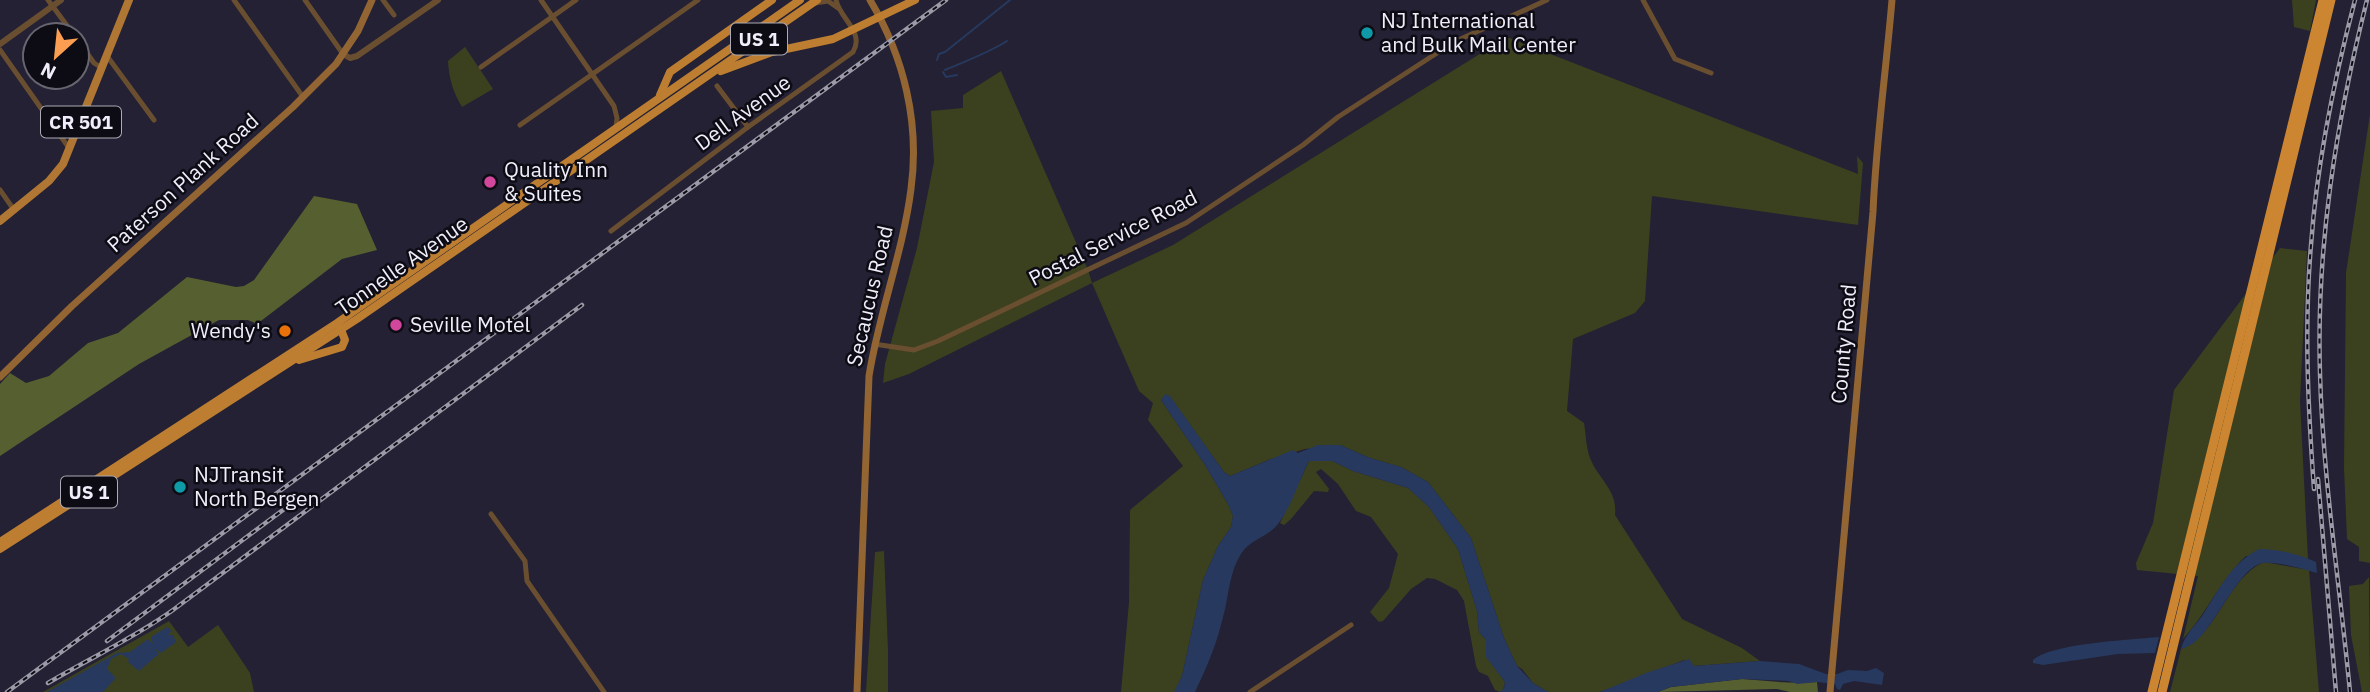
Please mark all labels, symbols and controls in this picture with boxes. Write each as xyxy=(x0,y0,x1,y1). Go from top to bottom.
place label: NJ International and Bulk Mail Center xyxy=(1381,6,1576,58)
north arrow xyxy=(21,21,91,91)
road number: US 1 xyxy=(731,23,787,54)
marker: NJ International and Bulk Mail Center xyxy=(1359,25,1375,41)
text: N xyxy=(37,57,60,85)
street label: Dell Avenue xyxy=(689,68,796,156)
road number: CR 501 xyxy=(41,106,121,138)
street label: Paterson Plank Road xyxy=(101,107,264,258)
place label: Quality Inn & Suites xyxy=(504,155,608,207)
marker: Quality Inn & Suites xyxy=(482,174,498,190)
street label: Postal Service Road xyxy=(1023,182,1202,292)
street label: Tonnelle Avenue xyxy=(330,209,473,321)
street label: Secaucus Road xyxy=(839,223,899,369)
street label: County Road xyxy=(1824,283,1862,405)
place label: Seville Motel xyxy=(410,310,531,338)
place label: Wendy's xyxy=(191,316,271,344)
marker: Seville Motel xyxy=(388,317,404,333)
marker: Wendy's xyxy=(277,323,293,339)
place label: NJTransit North Bergen xyxy=(194,460,320,512)
road number: US 1 xyxy=(61,477,117,508)
marker: NJTransit North Bergen xyxy=(172,479,188,495)

